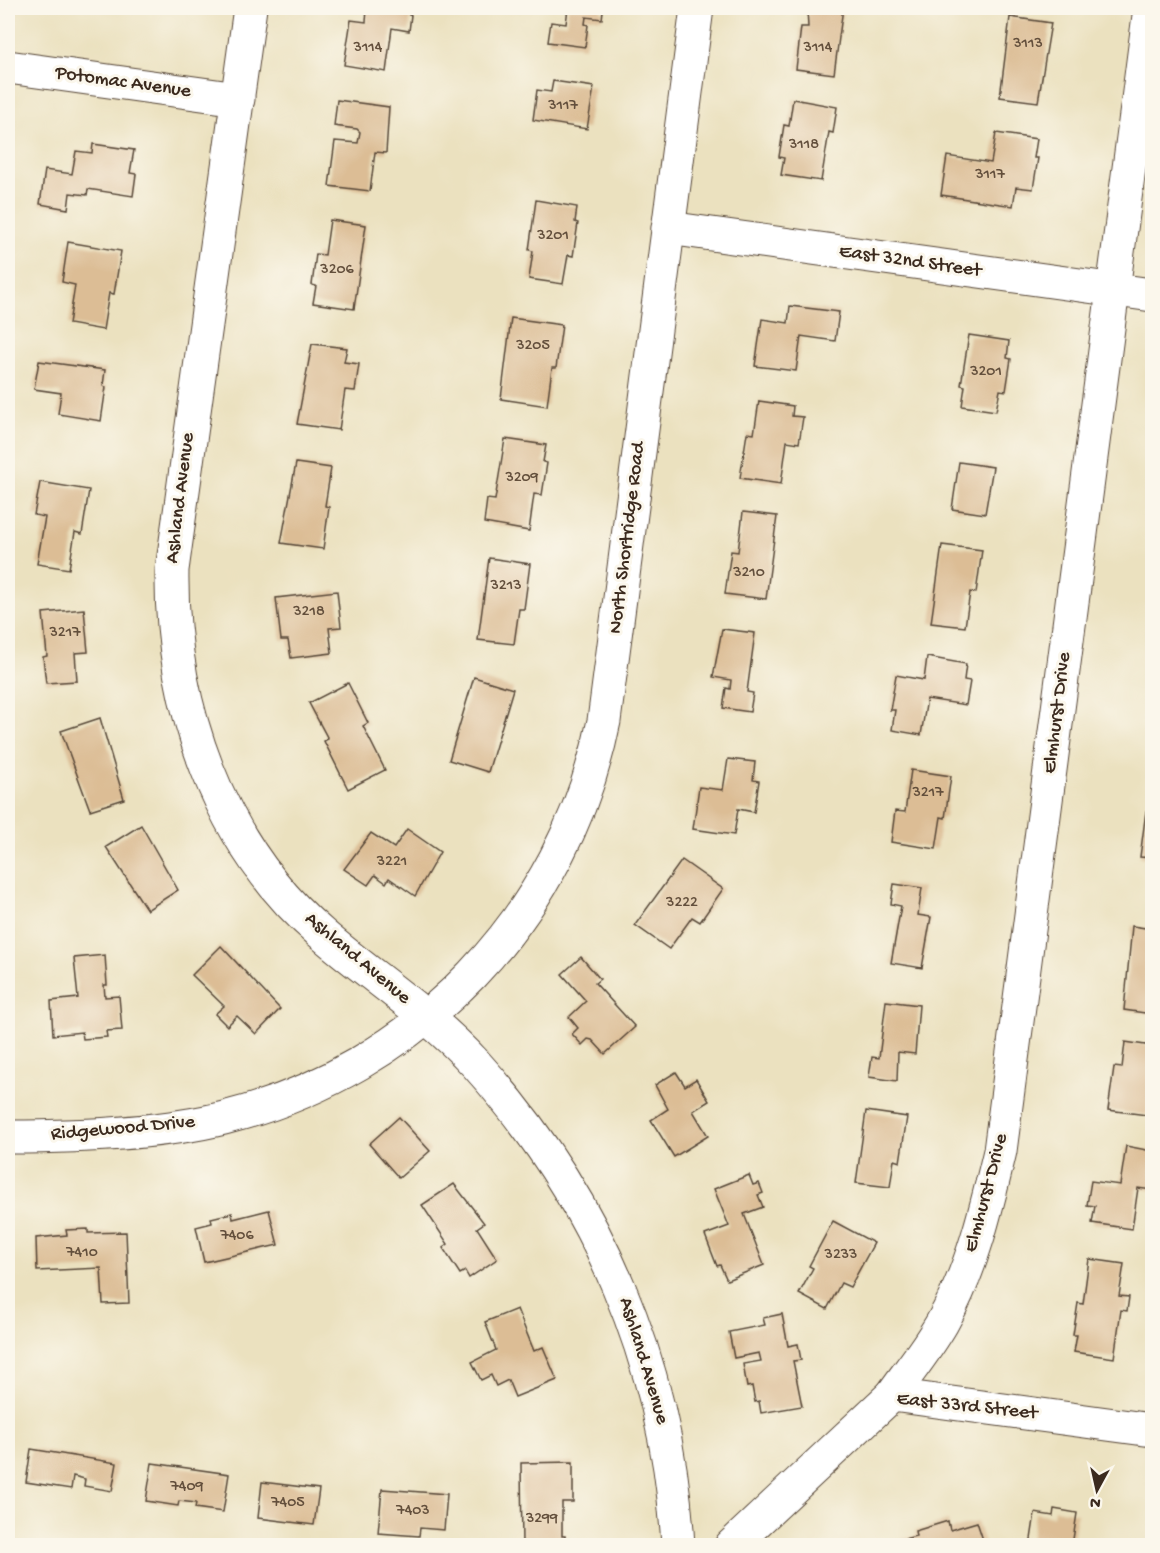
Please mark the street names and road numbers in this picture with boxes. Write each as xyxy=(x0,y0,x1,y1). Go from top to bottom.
street label: Potomac Avenue xyxy=(53,62,193,104)
street label: East 32nd Street xyxy=(837,241,984,284)
street label: Ashland Avenue xyxy=(162,431,201,565)
street label: North Shortridge Road xyxy=(605,439,651,635)
street label: Elmhurst Drive xyxy=(1039,650,1077,775)
street label: Ashland Avenue xyxy=(299,908,415,1011)
street label: Ridgewood Drive xyxy=(50,1111,197,1147)
street label: Elmhurst Drive xyxy=(960,1130,1014,1255)
street label: Ashland Avenue xyxy=(613,1295,673,1428)
street label: East 33rd Street xyxy=(895,1388,1040,1426)

